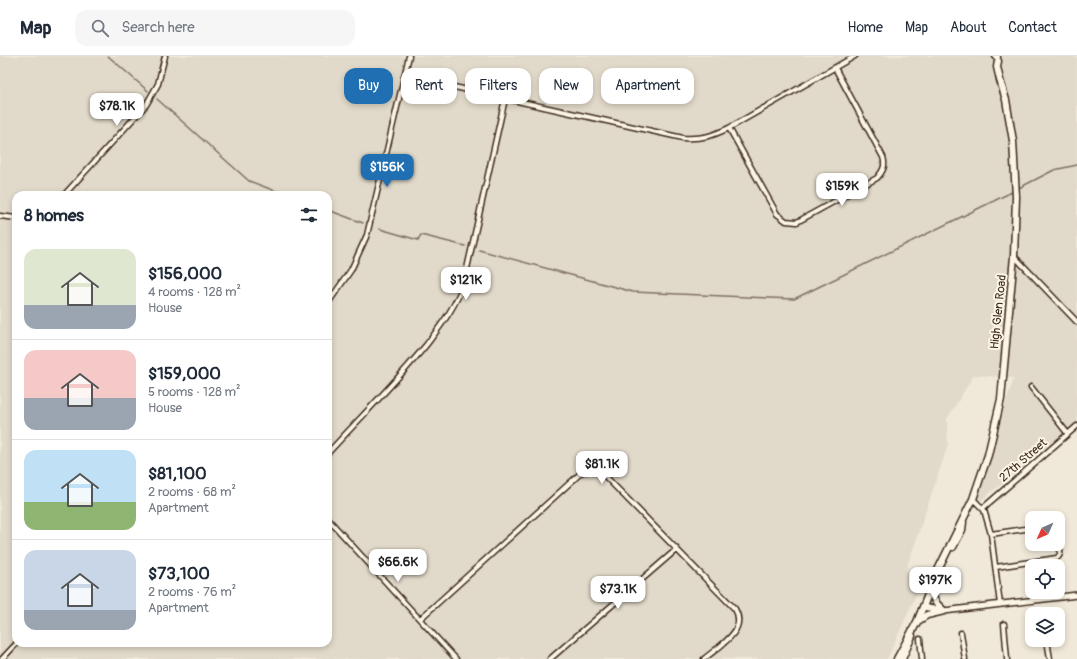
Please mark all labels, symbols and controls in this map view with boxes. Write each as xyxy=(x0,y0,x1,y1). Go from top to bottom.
search box xyxy=(75,10,355,46)
text: Map xyxy=(20,16,51,40)
icon: search xyxy=(89,17,111,39)
text: Search here xyxy=(121,18,195,37)
text: Home xyxy=(848,19,883,36)
text: Map xyxy=(905,19,928,36)
text: About xyxy=(950,19,986,36)
text: Contact xyxy=(1008,19,1057,36)
chip: Buy xyxy=(344,68,393,104)
chip: Rent xyxy=(401,68,457,104)
chip: Filters xyxy=(465,68,531,104)
chip: New xyxy=(539,68,593,104)
chip: Apartment xyxy=(601,68,694,104)
pin: $78.1K xyxy=(84,93,150,127)
text: $78.1K xyxy=(99,98,135,114)
pin: $156K xyxy=(359,154,415,188)
text: $156K xyxy=(370,159,404,175)
pin: $159K xyxy=(814,173,870,207)
text: $159K xyxy=(825,178,859,194)
icon: filters xyxy=(298,204,320,226)
text: 8 homes xyxy=(24,205,84,226)
text: $156,000 xyxy=(148,263,222,284)
icon: home xyxy=(56,265,104,313)
pin: $121K xyxy=(438,267,494,301)
text: $121K xyxy=(450,272,482,288)
street label: High Glen Road xyxy=(987,274,1010,350)
text: 4 rooms · 128 m² xyxy=(148,284,241,300)
text: House xyxy=(148,300,182,316)
text: $159,000 xyxy=(148,363,221,384)
icon: home xyxy=(56,366,104,414)
text: 5 rooms · 128 m² xyxy=(148,384,241,400)
text: House xyxy=(148,400,182,416)
street label: 27th Street xyxy=(996,435,1051,485)
pin: $81.1K xyxy=(569,451,635,485)
text: $81.1K xyxy=(585,456,619,472)
text: $81,100 xyxy=(148,463,207,484)
icon: home xyxy=(56,466,104,514)
text: 2 rooms · 68 m² xyxy=(148,484,236,500)
text: Apartment xyxy=(148,500,209,516)
north arrow xyxy=(1025,511,1065,551)
map controls xyxy=(1025,511,1065,647)
pin: $66.6K xyxy=(365,549,431,583)
text: $66.6K xyxy=(378,554,418,570)
button: locate xyxy=(1025,559,1065,599)
text: $73,100 xyxy=(148,563,210,584)
icon: home xyxy=(56,566,104,614)
pin: $197K xyxy=(907,567,963,601)
text: $197K xyxy=(918,572,952,588)
pin: $73.1K xyxy=(585,576,651,610)
text: $73.1K xyxy=(600,581,636,597)
text: 2 rooms · 76 m² xyxy=(148,584,236,600)
text: Apartment xyxy=(148,600,209,616)
button: layers xyxy=(1025,607,1065,647)

